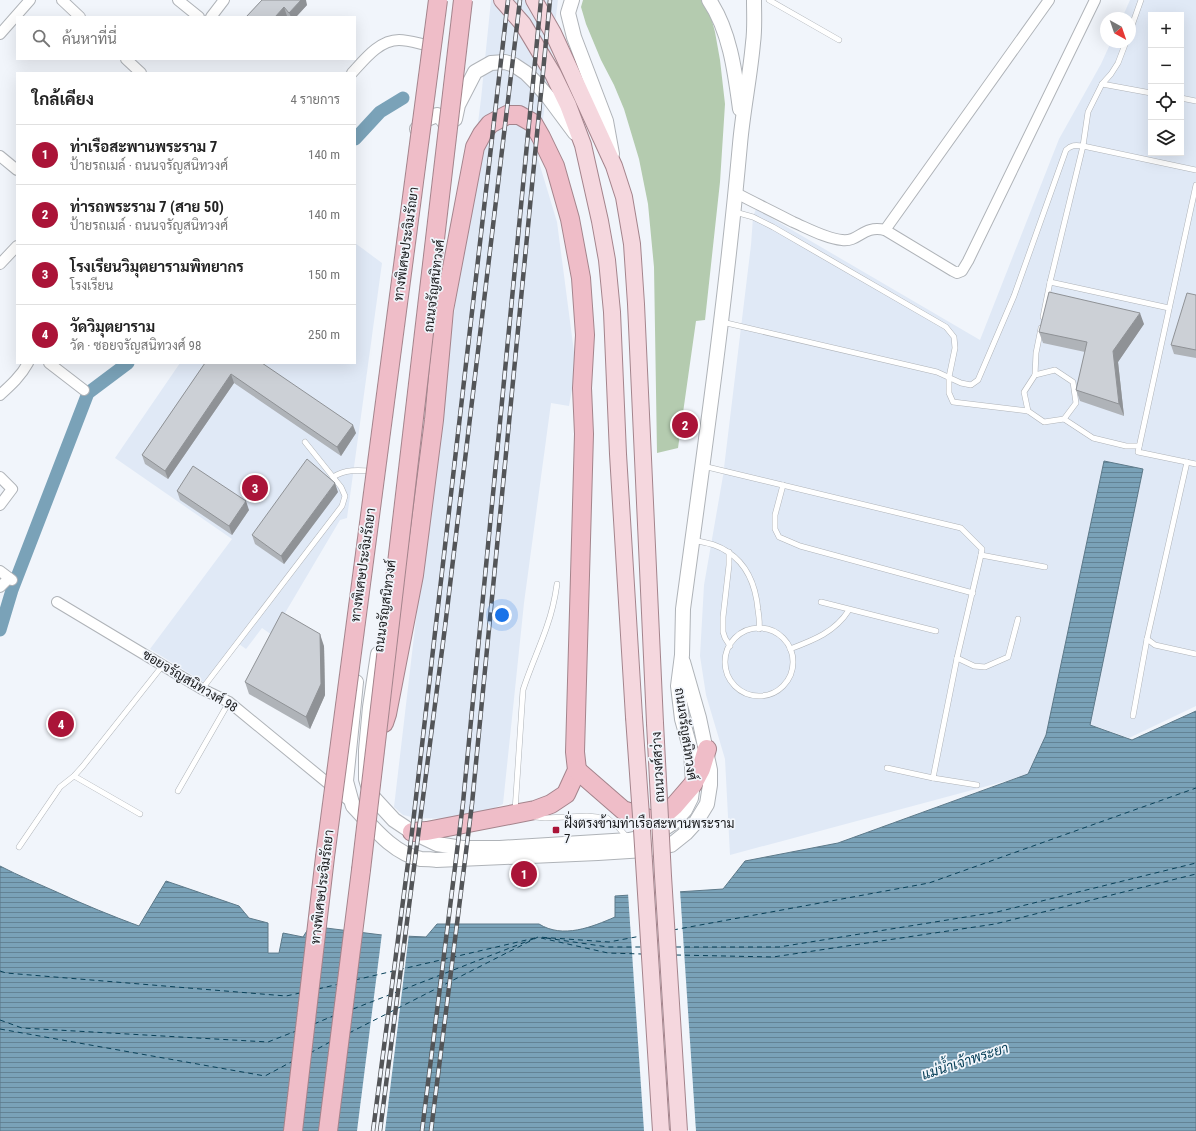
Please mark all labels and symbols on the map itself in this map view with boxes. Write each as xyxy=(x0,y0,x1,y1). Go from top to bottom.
north arrow xyxy=(1100,12,1136,48)
street label: ทางพิเศษประจิมรัถยา xyxy=(390,186,421,302)
street label: ถนนจรัญสนิทวงศ์ xyxy=(419,238,448,333)
pin: 2 xyxy=(672,410,698,440)
pin: 3 xyxy=(242,473,268,503)
street label: ทางพิเศษประจิมรัถยา xyxy=(347,507,378,623)
street label: ถนนจรัญสนิทวงศ์ xyxy=(369,558,400,653)
your location xyxy=(492,605,512,625)
street label: ซอยจรัญสนิทวงศ์ 98 xyxy=(139,645,241,716)
street label: ถนนจรัญสนิทวงศ์ xyxy=(671,687,702,781)
pin: 4 xyxy=(48,709,74,739)
street label: ถนนวงศ์สว่าง xyxy=(647,731,667,803)
place label: ฝั่งตรงข้ามท่าเรือสะพานพระราม 7 xyxy=(564,811,735,846)
marker: ฝั่งตรงข้ามท่าเรือสะพานพระราม 7 xyxy=(551,825,561,835)
street label: ทางพิเศษประจิมรัถยา xyxy=(307,829,336,945)
pin: 1 xyxy=(511,859,537,889)
water label: แม่น้ำเจ้าพระยา xyxy=(918,1036,1011,1083)

